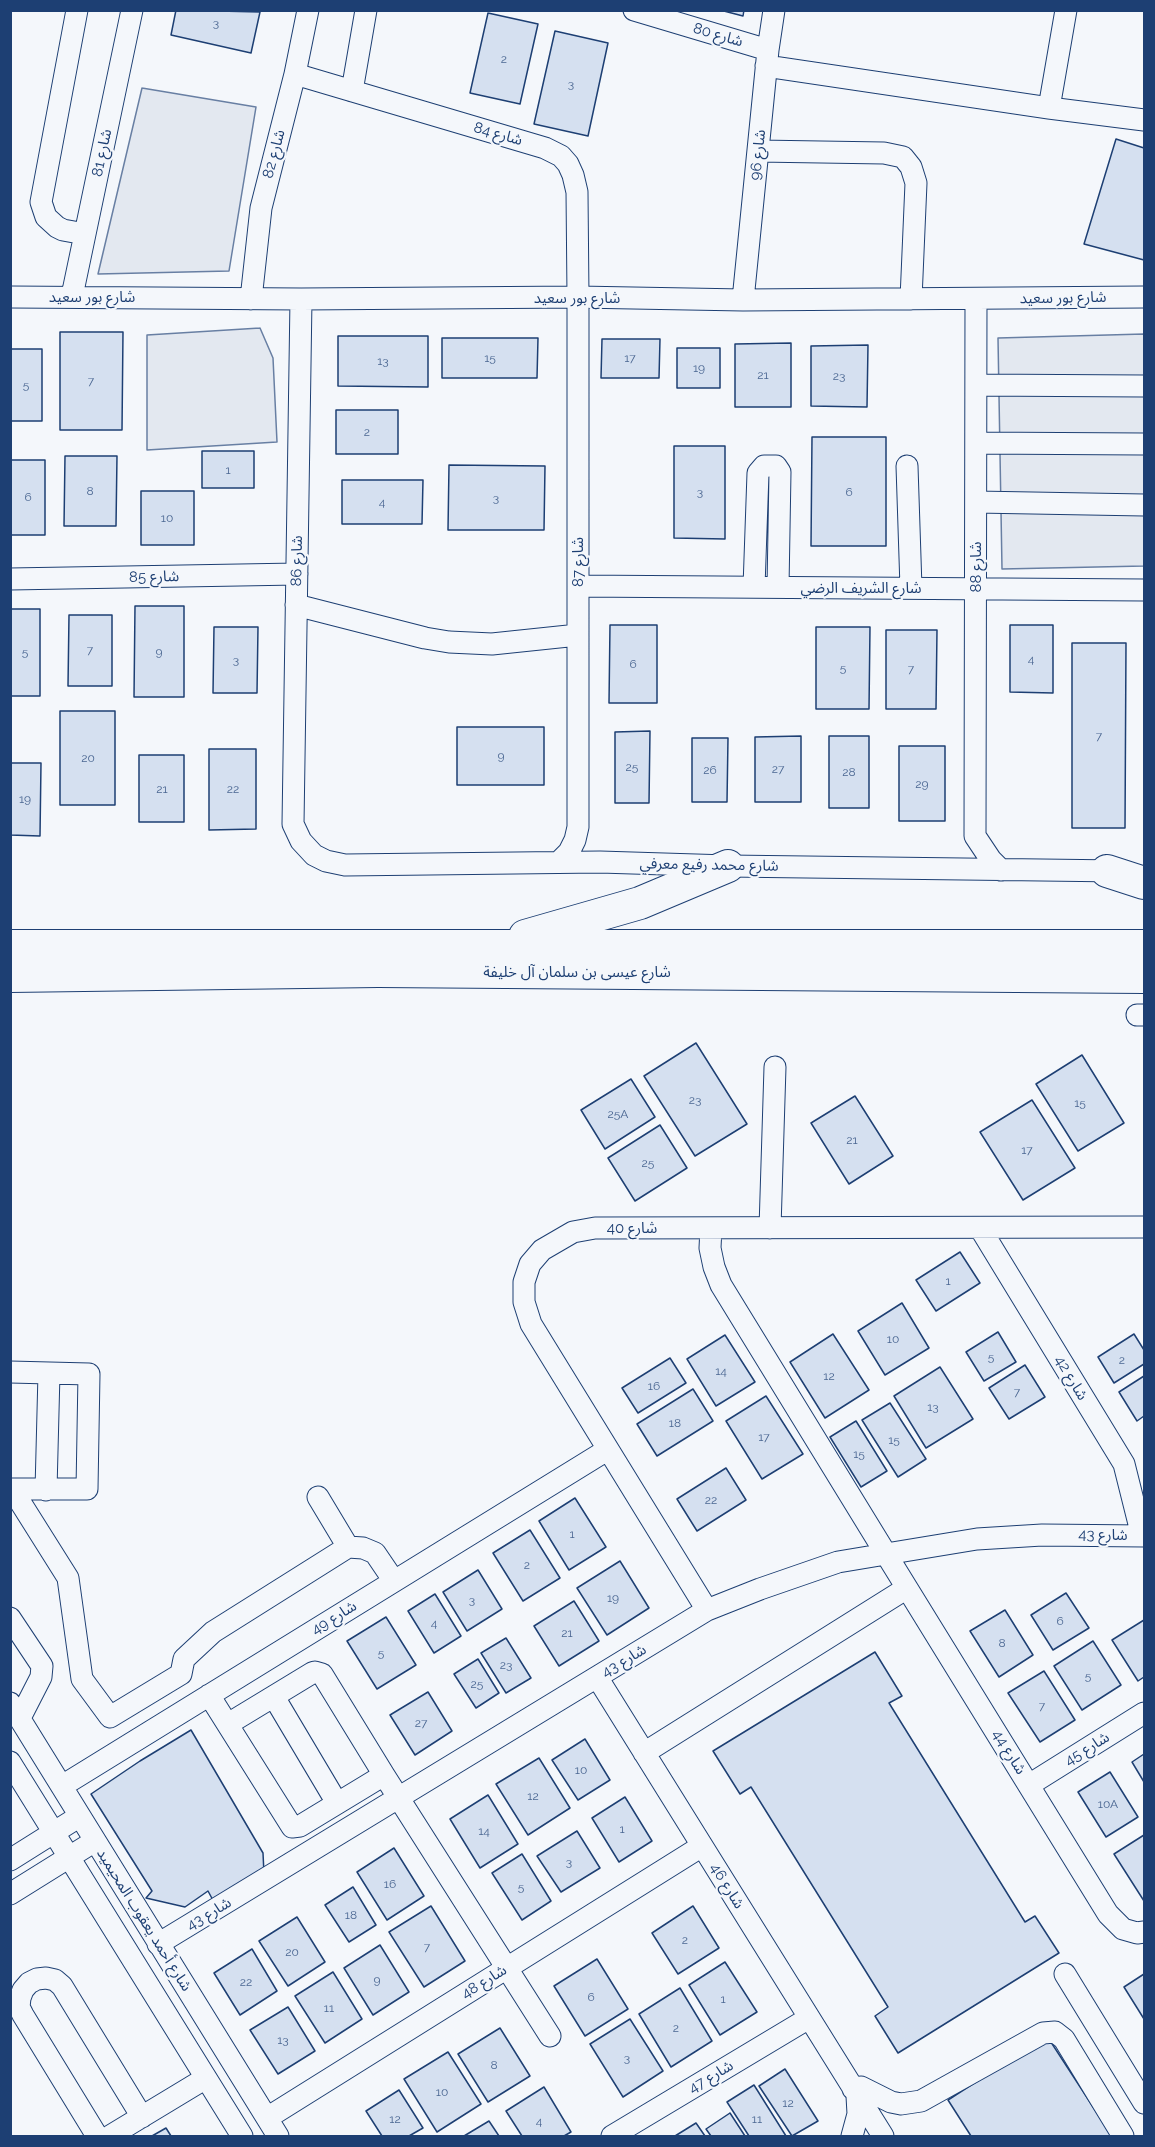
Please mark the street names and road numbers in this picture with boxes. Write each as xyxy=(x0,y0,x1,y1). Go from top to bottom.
street label: شارع 80 xyxy=(691,19,745,51)
street label: شارع 84 xyxy=(471,118,525,150)
street label: شارع 81 xyxy=(88,127,116,179)
street label: شارع 82 xyxy=(259,128,289,180)
street label: شارع 96 xyxy=(746,129,770,181)
street label: شارع بور سعيد xyxy=(49,288,135,306)
street label: شارع بور سعيد xyxy=(1020,288,1106,308)
street label: شارع بور سعيد xyxy=(534,289,620,307)
street label: شارع 86 xyxy=(288,535,306,587)
street label: شارع 87 xyxy=(569,537,587,587)
street label: شارع 88 xyxy=(967,542,985,592)
street label: شارع 85 xyxy=(129,568,179,586)
street label: شارع الشريف الرضي xyxy=(800,579,922,597)
street label: شارع محمد رفيع معرفي xyxy=(639,855,779,875)
street label: شارع عيسى بن سلمان آل خليفة xyxy=(483,963,671,981)
street label: شارع 40 xyxy=(607,1219,657,1237)
street label: شارع 42 xyxy=(1051,1352,1091,1404)
street label: شارع 43 xyxy=(1078,1526,1128,1544)
street label: شارع 49 xyxy=(308,1597,360,1639)
street label: شارع 43 xyxy=(598,1641,650,1681)
street label: شارع 44 xyxy=(988,1726,1030,1778)
street label: شارع 45 xyxy=(1061,1728,1113,1770)
street label: شارع أحمد يعقوب المحيميد xyxy=(93,1845,195,1995)
street label: شارع 46 xyxy=(706,1860,748,1912)
street label: شارع 43 xyxy=(183,1894,235,1934)
street label: شارع 48 xyxy=(458,1961,510,2003)
street label: شارع 47 xyxy=(685,2057,737,2097)

